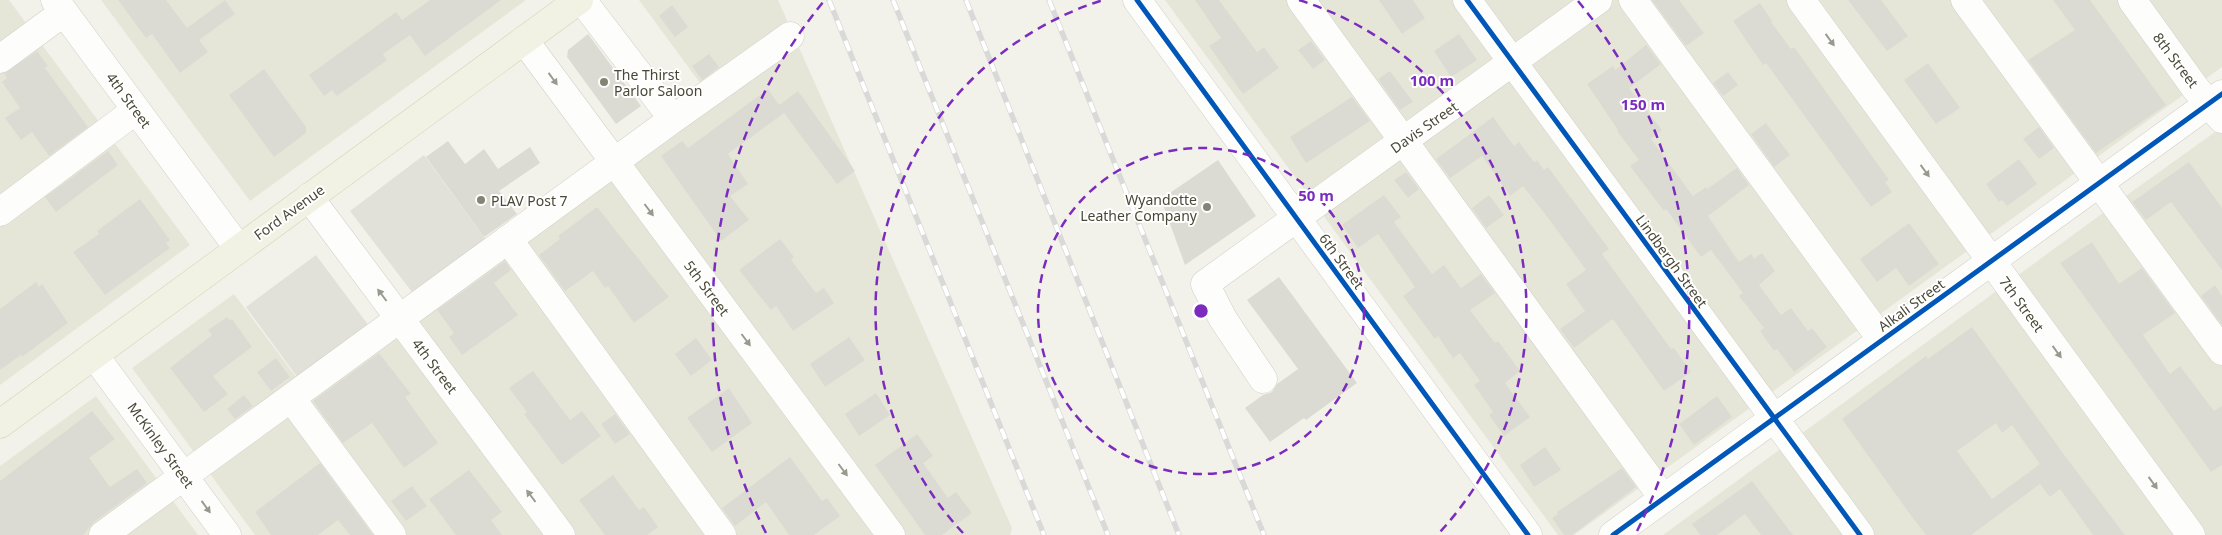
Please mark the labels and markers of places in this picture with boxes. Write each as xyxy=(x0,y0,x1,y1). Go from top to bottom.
place label: The Thirst Parlor Saloon xyxy=(614,65,702,100)
marker: The Thirst Parlor Saloon xyxy=(598,76,610,88)
place label: Wyandotte Leather Company xyxy=(1080,190,1198,225)
place label: PLAV Post 7 xyxy=(491,191,568,210)
marker: PLAV Post 7 xyxy=(475,194,487,206)
marker: Wyandotte Leather Company xyxy=(1201,201,1213,213)
centre of rings xyxy=(1192,302,1210,320)

